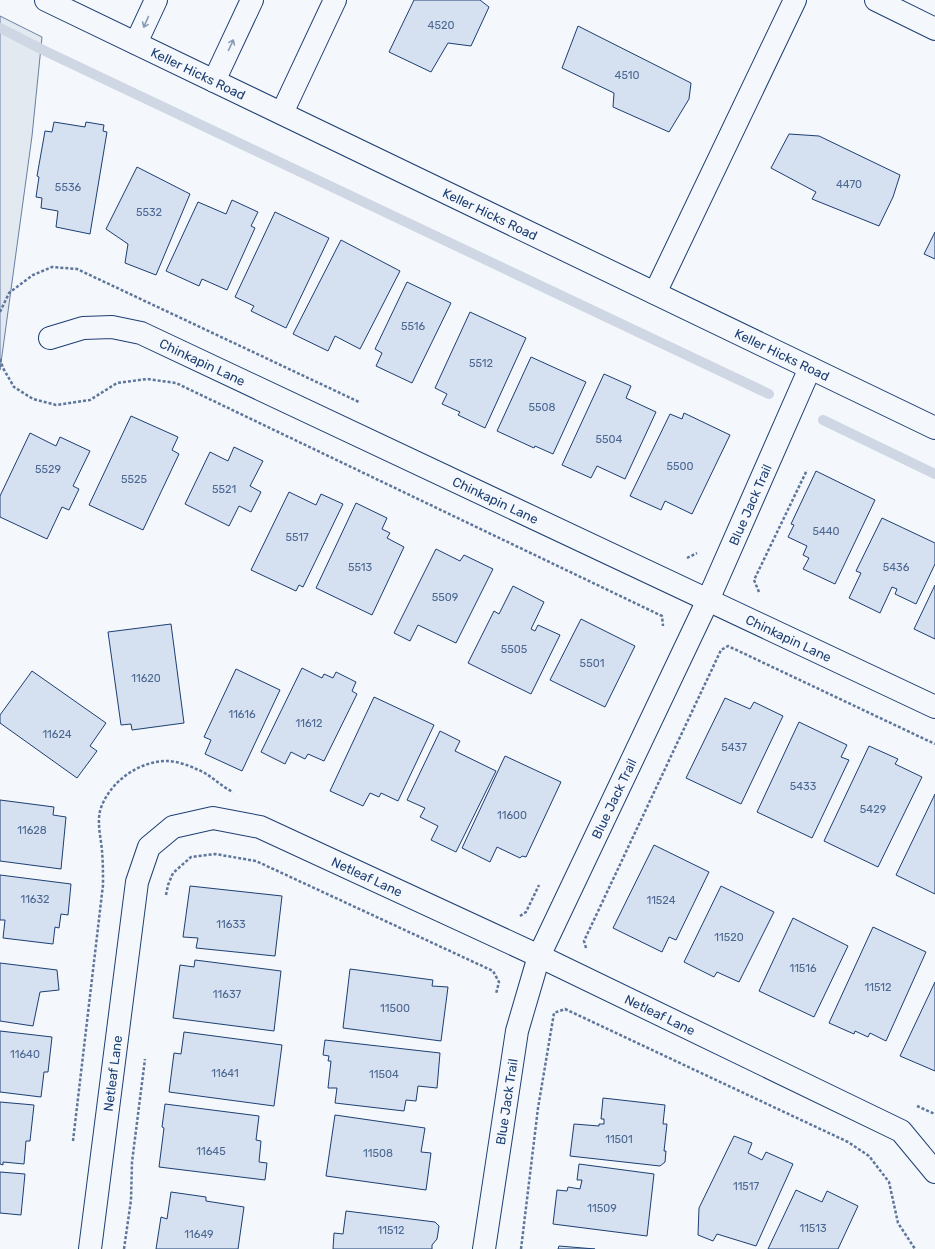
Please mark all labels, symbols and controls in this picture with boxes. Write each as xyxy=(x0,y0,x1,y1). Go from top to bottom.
one-way arrow xyxy=(142,15,149,27)
house number: 4520 xyxy=(428,19,454,32)
one-way arrow xyxy=(228,40,235,52)
street label: Keller Hicks Road xyxy=(149,44,248,102)
house number: 4510 xyxy=(615,69,639,82)
house number: 4470 xyxy=(836,178,862,191)
house number: 5536 xyxy=(55,181,82,194)
street label: Keller Hicks Road xyxy=(441,185,540,243)
house number: 5532 xyxy=(136,206,162,219)
house number: 5516 xyxy=(401,320,425,333)
street label: Keller Hicks Road xyxy=(732,325,832,384)
street label: Chinkapin Lane xyxy=(157,335,248,389)
house number: 5512 xyxy=(469,357,493,370)
house number: 5508 xyxy=(528,401,556,414)
house number: 5504 xyxy=(596,433,623,446)
house number: 5500 xyxy=(666,460,694,473)
street label: Blue Jack Trail xyxy=(726,462,774,547)
house number: 5529 xyxy=(35,463,61,476)
house number: 5525 xyxy=(121,473,147,486)
street label: Chinkapin Lane xyxy=(450,473,541,527)
house number: 5521 xyxy=(212,483,236,496)
house number: 5440 xyxy=(812,525,840,538)
house number: 5517 xyxy=(285,531,309,544)
house number: 5513 xyxy=(348,561,372,574)
house number: 5436 xyxy=(883,561,910,574)
house number: 5509 xyxy=(432,591,458,604)
street label: Chinkapin Lane xyxy=(743,611,834,665)
house number: 5505 xyxy=(501,643,528,656)
house number: 5501 xyxy=(580,657,604,670)
house number: 11620 xyxy=(131,672,161,685)
house number: 11616 xyxy=(228,708,256,721)
house number: 11612 xyxy=(296,717,322,730)
house number: 11624 xyxy=(42,728,72,741)
house number: 5437 xyxy=(721,741,747,754)
street label: Blue Jack Trail xyxy=(588,756,639,841)
house number: 5433 xyxy=(790,780,817,793)
house number: 5429 xyxy=(860,803,886,816)
house number: 11600 xyxy=(497,809,527,822)
house number: 11628 xyxy=(17,824,47,837)
street label: Netleaf Lane xyxy=(329,854,405,899)
house number: 11632 xyxy=(20,893,50,906)
house number: 11524 xyxy=(646,894,676,907)
house number: 11633 xyxy=(216,918,246,931)
house number: 11520 xyxy=(714,931,744,944)
house number: 11516 xyxy=(789,962,817,975)
house number: 11512 xyxy=(865,981,891,994)
house number: 11637 xyxy=(213,988,242,1001)
street label: Netleaf Lane xyxy=(622,991,698,1038)
house number: 11500 xyxy=(380,1002,410,1015)
street label: Netleaf Lane xyxy=(100,1035,125,1112)
house number: 11640 xyxy=(10,1048,40,1061)
street label: Blue Jack Trail xyxy=(492,1058,520,1146)
house number: 11641 xyxy=(211,1067,239,1080)
house number: 11504 xyxy=(369,1068,399,1081)
house number: 11501 xyxy=(605,1133,633,1146)
house number: 11645 xyxy=(196,1145,226,1158)
house number: 11508 xyxy=(363,1147,393,1160)
house number: 11517 xyxy=(733,1180,759,1193)
house number: 11509 xyxy=(587,1202,617,1215)
house number: 11513 xyxy=(799,1222,827,1235)
house number: 11512 xyxy=(378,1224,404,1237)
house number: 11649 xyxy=(184,1228,214,1241)

